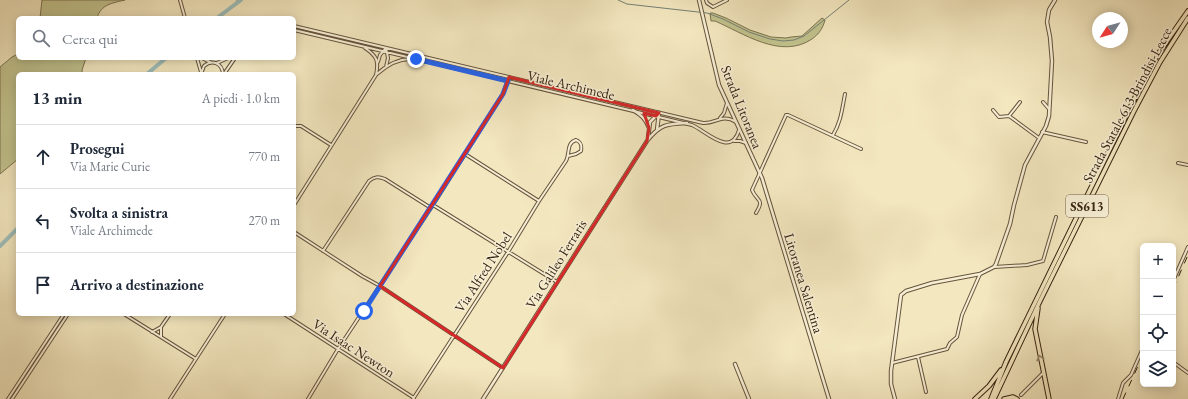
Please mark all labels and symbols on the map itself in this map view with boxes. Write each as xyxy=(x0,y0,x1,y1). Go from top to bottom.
north arrow xyxy=(1092,12,1128,48)
street label: Strada Statale 613 Brindisi-Lecce xyxy=(1078,24,1176,186)
route end xyxy=(407,50,425,68)
street label: Strada Litoranea xyxy=(717,63,767,152)
street label: Viale Archimede xyxy=(526,66,617,104)
road number: SS613 xyxy=(1066,195,1108,217)
street label: Via Galileo Ferraris xyxy=(521,216,591,312)
street label: Via Alfred Nobel xyxy=(450,228,516,316)
street label: Litoranea Salentina xyxy=(780,231,828,336)
route start xyxy=(355,302,373,320)
street label: Via Isaac Newton xyxy=(309,315,399,382)
one-way arrow xyxy=(1037,355,1045,361)

